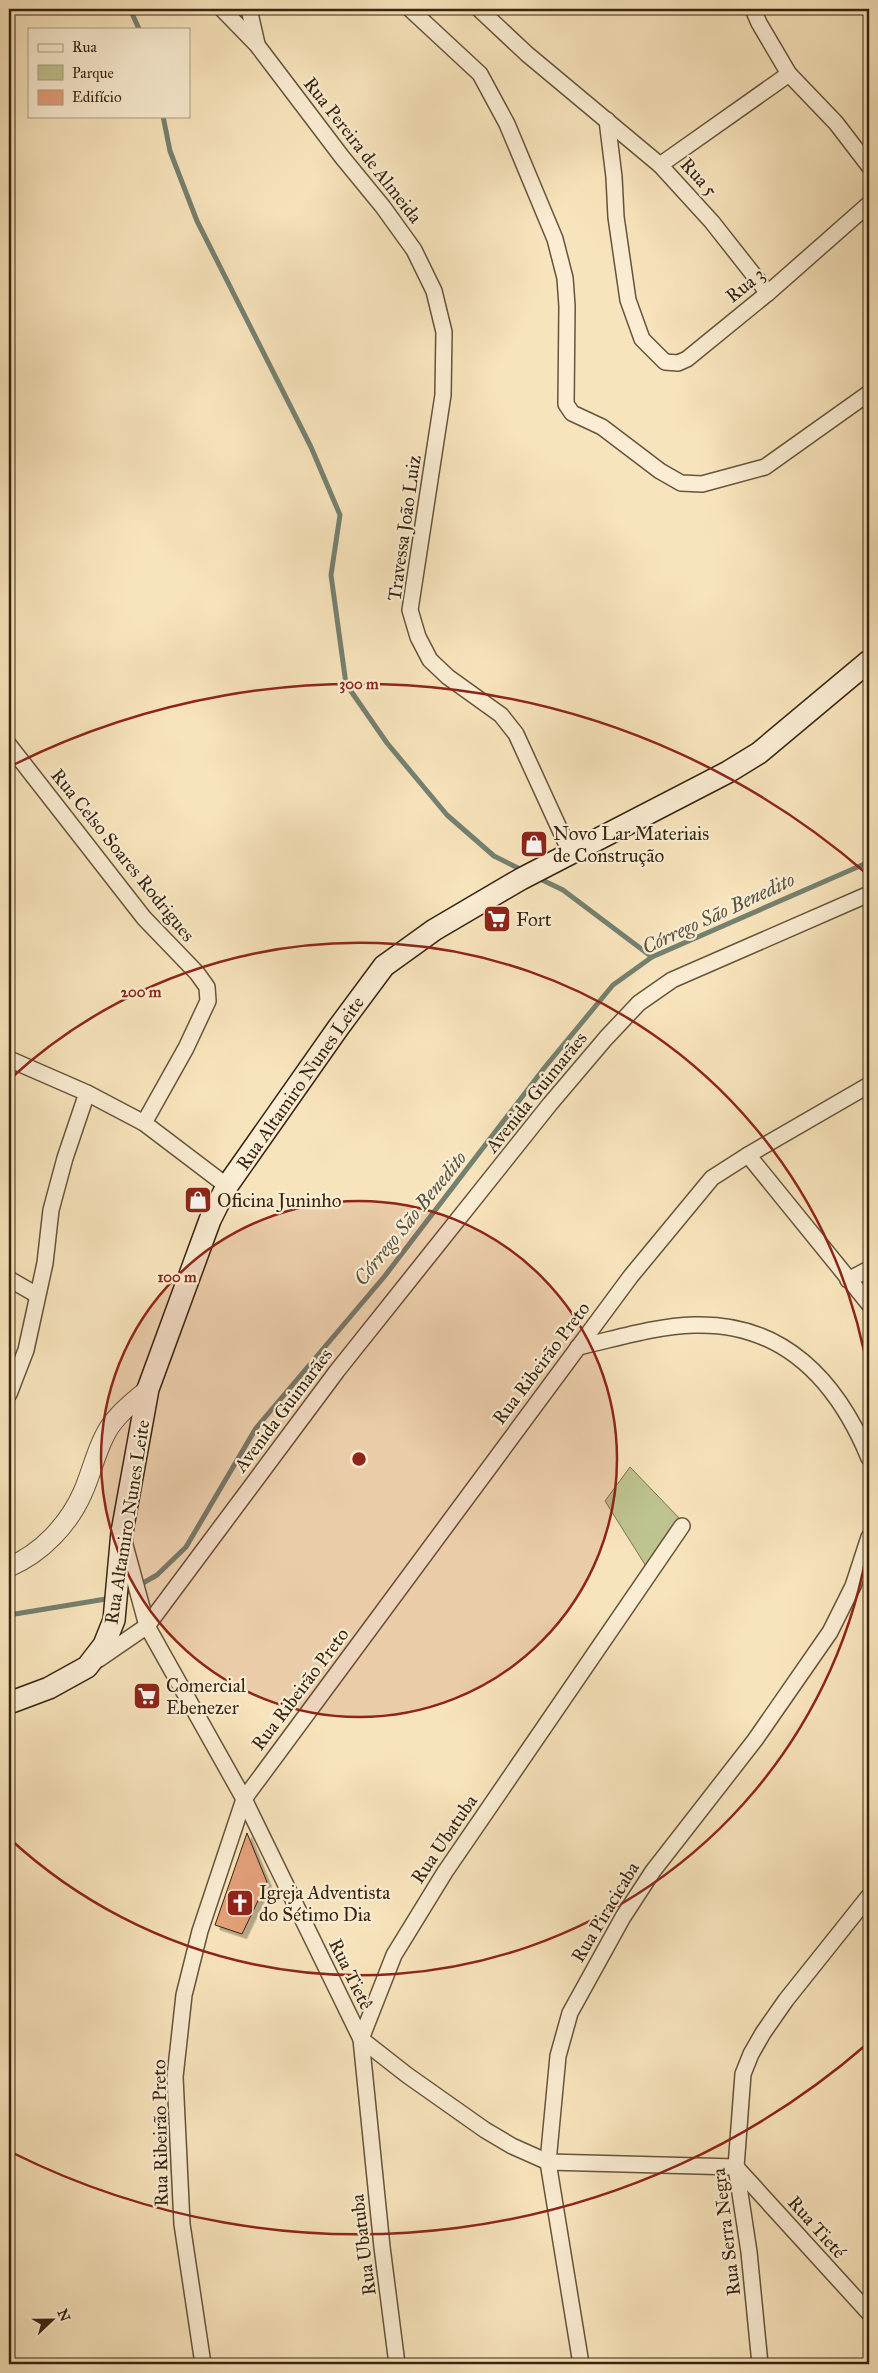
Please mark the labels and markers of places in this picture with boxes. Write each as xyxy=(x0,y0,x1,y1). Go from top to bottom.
place label: Novo Lar Materiais de Construção xyxy=(553,822,709,867)
shop icon: Novo Lar Materiais de Construção xyxy=(519,829,549,859)
supermarket icon: Fort xyxy=(482,904,512,934)
place label: Fort xyxy=(516,908,552,931)
shop icon: Oficina Juninho xyxy=(183,1185,213,1215)
place label: Oficina Juninho xyxy=(217,1189,342,1213)
centre of rings xyxy=(350,1450,368,1468)
place label: Comercial Ebenezer xyxy=(166,1674,247,1719)
supermarket icon: Comercial Ebenezer xyxy=(132,1681,162,1711)
place label: Igreja Adventista do Sétimo Dia xyxy=(259,1881,391,1926)
church icon: Igreja Adventista do Sétimo Dia xyxy=(225,1888,255,1918)

